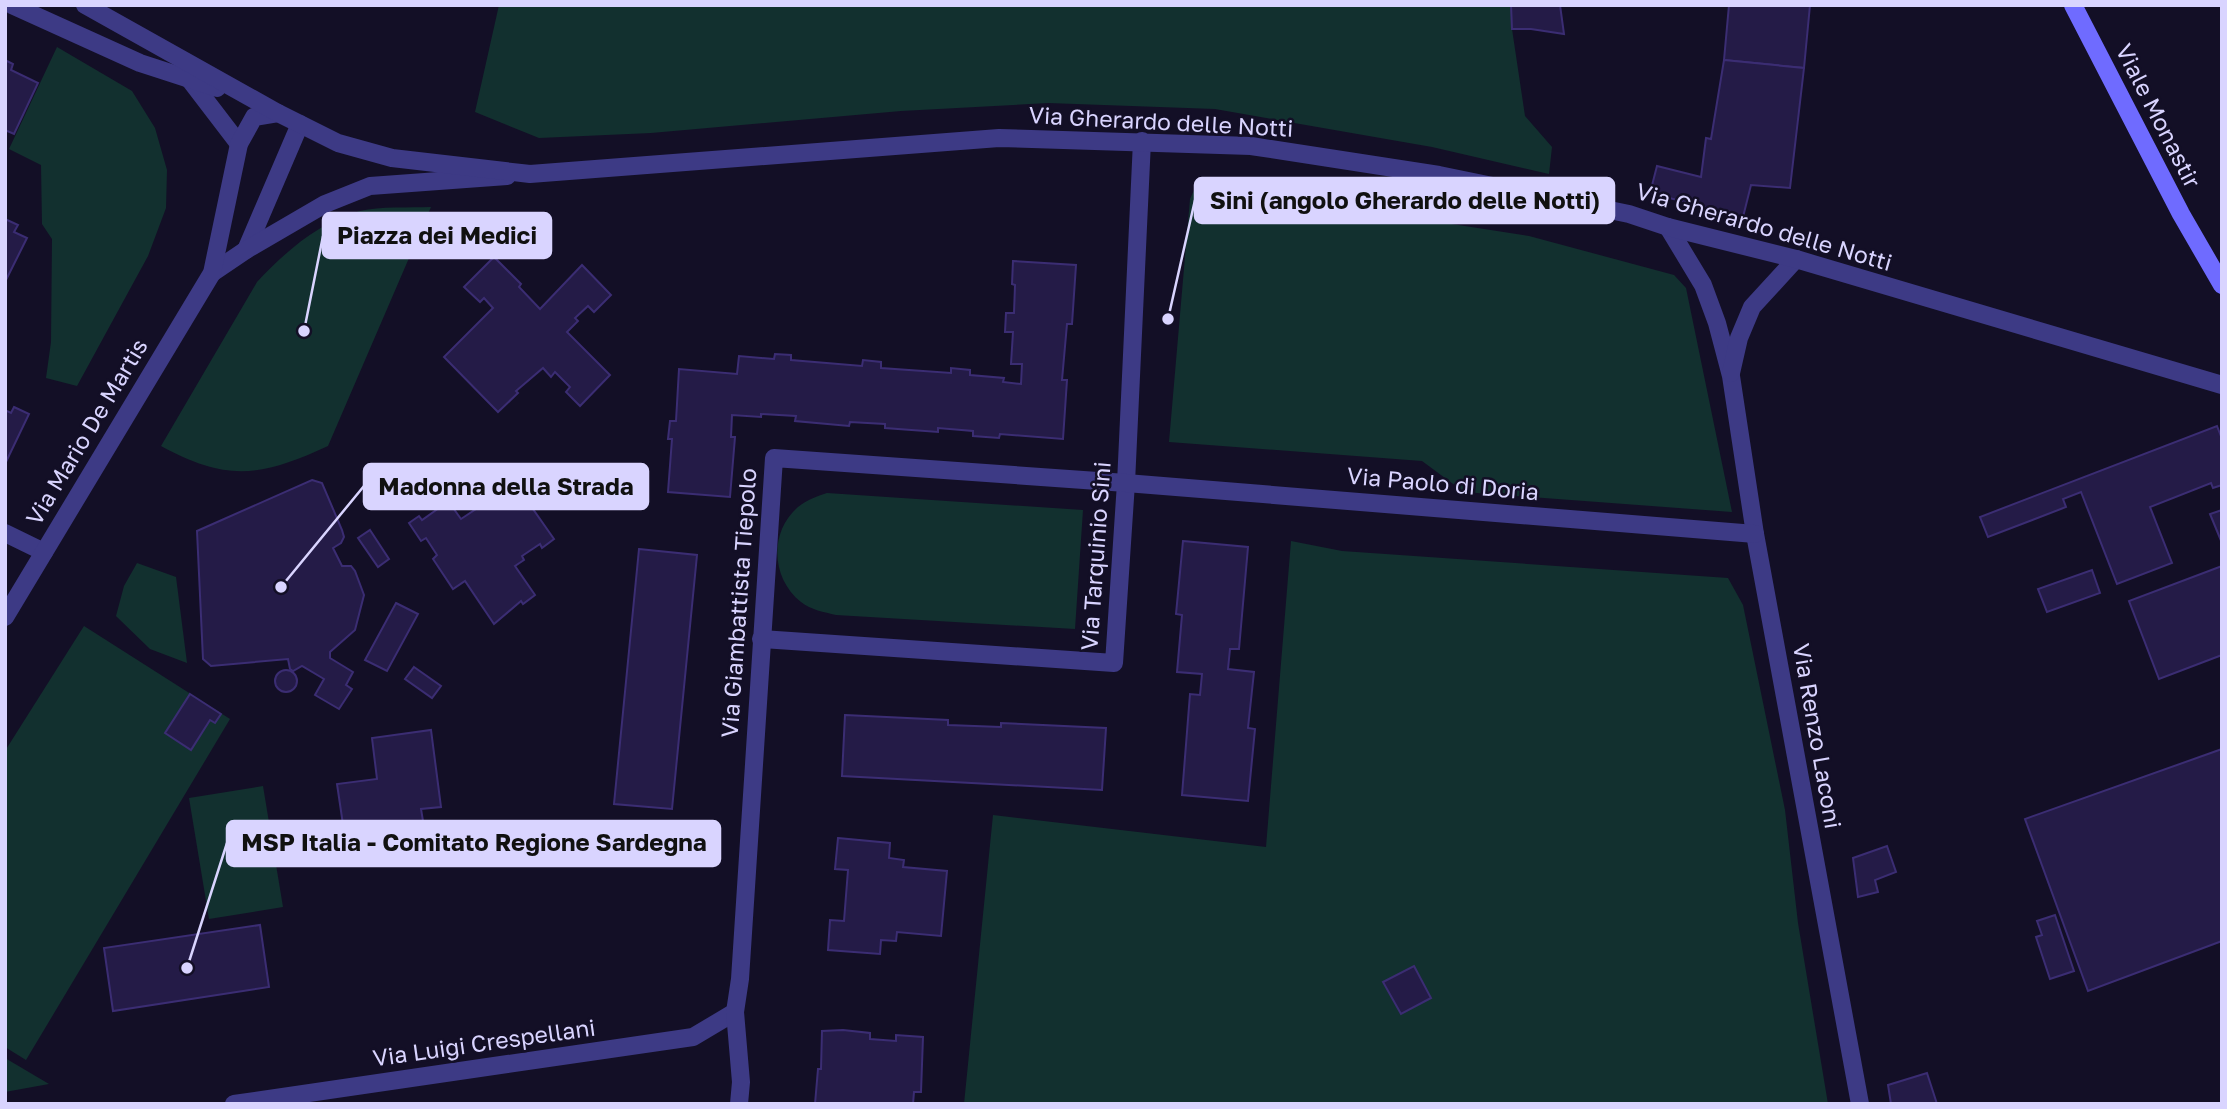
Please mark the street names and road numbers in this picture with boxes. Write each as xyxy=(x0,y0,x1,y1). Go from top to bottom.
street label: Viale Monastir xyxy=(2111,39,2207,192)
street label: Via Gherardo delle Notti xyxy=(1028,100,1294,142)
street label: Via Gherardo delle Notti xyxy=(1633,176,1895,276)
street label: Via Mario De Martis xyxy=(19,333,153,530)
street label: Via Tarquinio Sini xyxy=(1074,460,1116,651)
street label: Via Paolo di Doria xyxy=(1346,461,1540,505)
street label: Via Giambattista Tiepolo xyxy=(715,467,761,739)
street label: Via Renzo Laconi xyxy=(1788,641,1848,831)
street label: Via Luigi Crespellani xyxy=(371,1013,597,1071)

